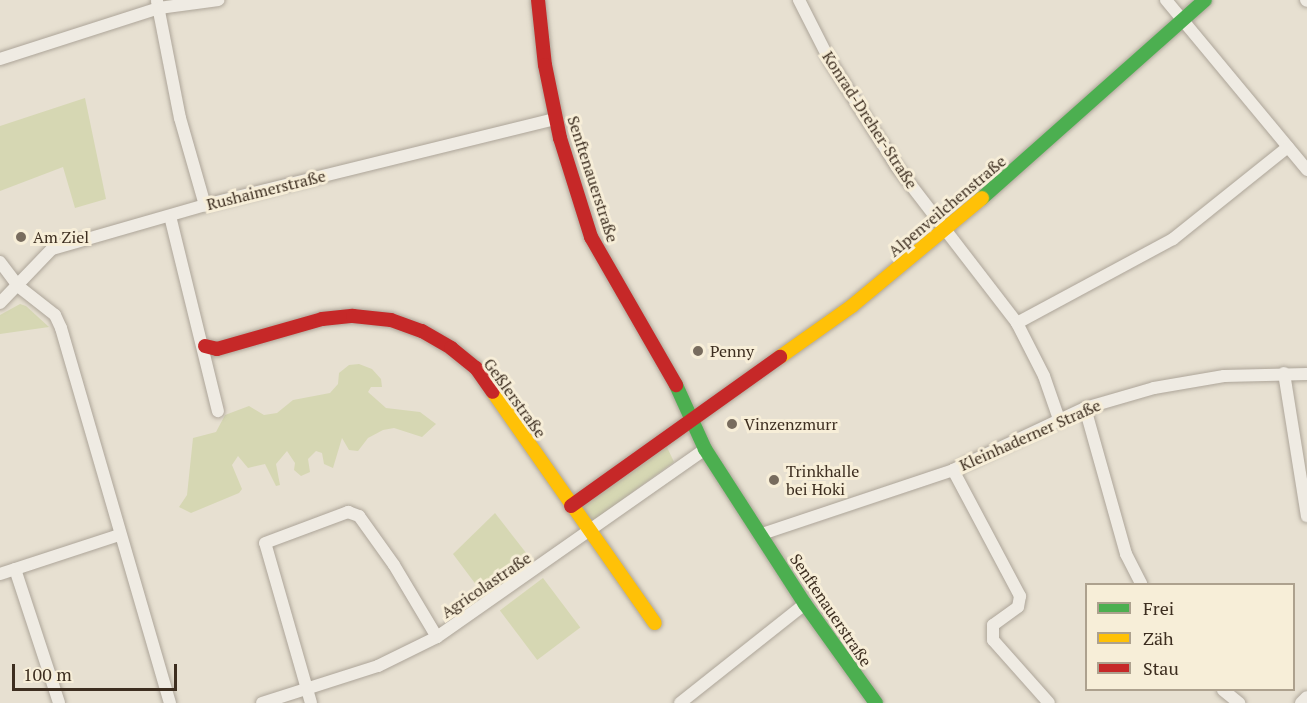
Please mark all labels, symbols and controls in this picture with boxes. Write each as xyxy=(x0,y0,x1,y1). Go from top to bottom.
street label: Konrad-Dreher-Straße xyxy=(818,48,922,192)
street label: Senftenauerstraße xyxy=(564,113,622,245)
street label: Alpenveilchenstraße xyxy=(884,151,1010,261)
street label: Rushaimerstraße xyxy=(205,166,327,214)
place label: Am Ziel xyxy=(33,227,89,247)
marker: Am Ziel xyxy=(14,230,28,244)
place label: Penny xyxy=(710,341,754,361)
marker: Penny xyxy=(691,344,705,358)
street label: Geßlerstraße xyxy=(480,354,550,442)
street label: Kleinhaderner Straße xyxy=(956,395,1104,475)
place label: Vinzenzmurr xyxy=(744,414,838,434)
marker: Vinzenzmurr xyxy=(725,417,739,431)
place label: Trinkhalle bei Hoki xyxy=(786,461,859,499)
marker: Trinkhalle bei Hoki xyxy=(767,473,781,487)
street label: Agricolastraße xyxy=(438,548,534,622)
street label: Senftenauerstraße xyxy=(786,550,876,670)
legend xyxy=(1085,583,1295,691)
text: Frei xyxy=(1143,596,1174,620)
text: Zäh xyxy=(1143,626,1174,650)
scale bar xyxy=(15,652,180,690)
text: Stau xyxy=(1143,656,1179,680)
text: 100 m xyxy=(23,662,72,686)

